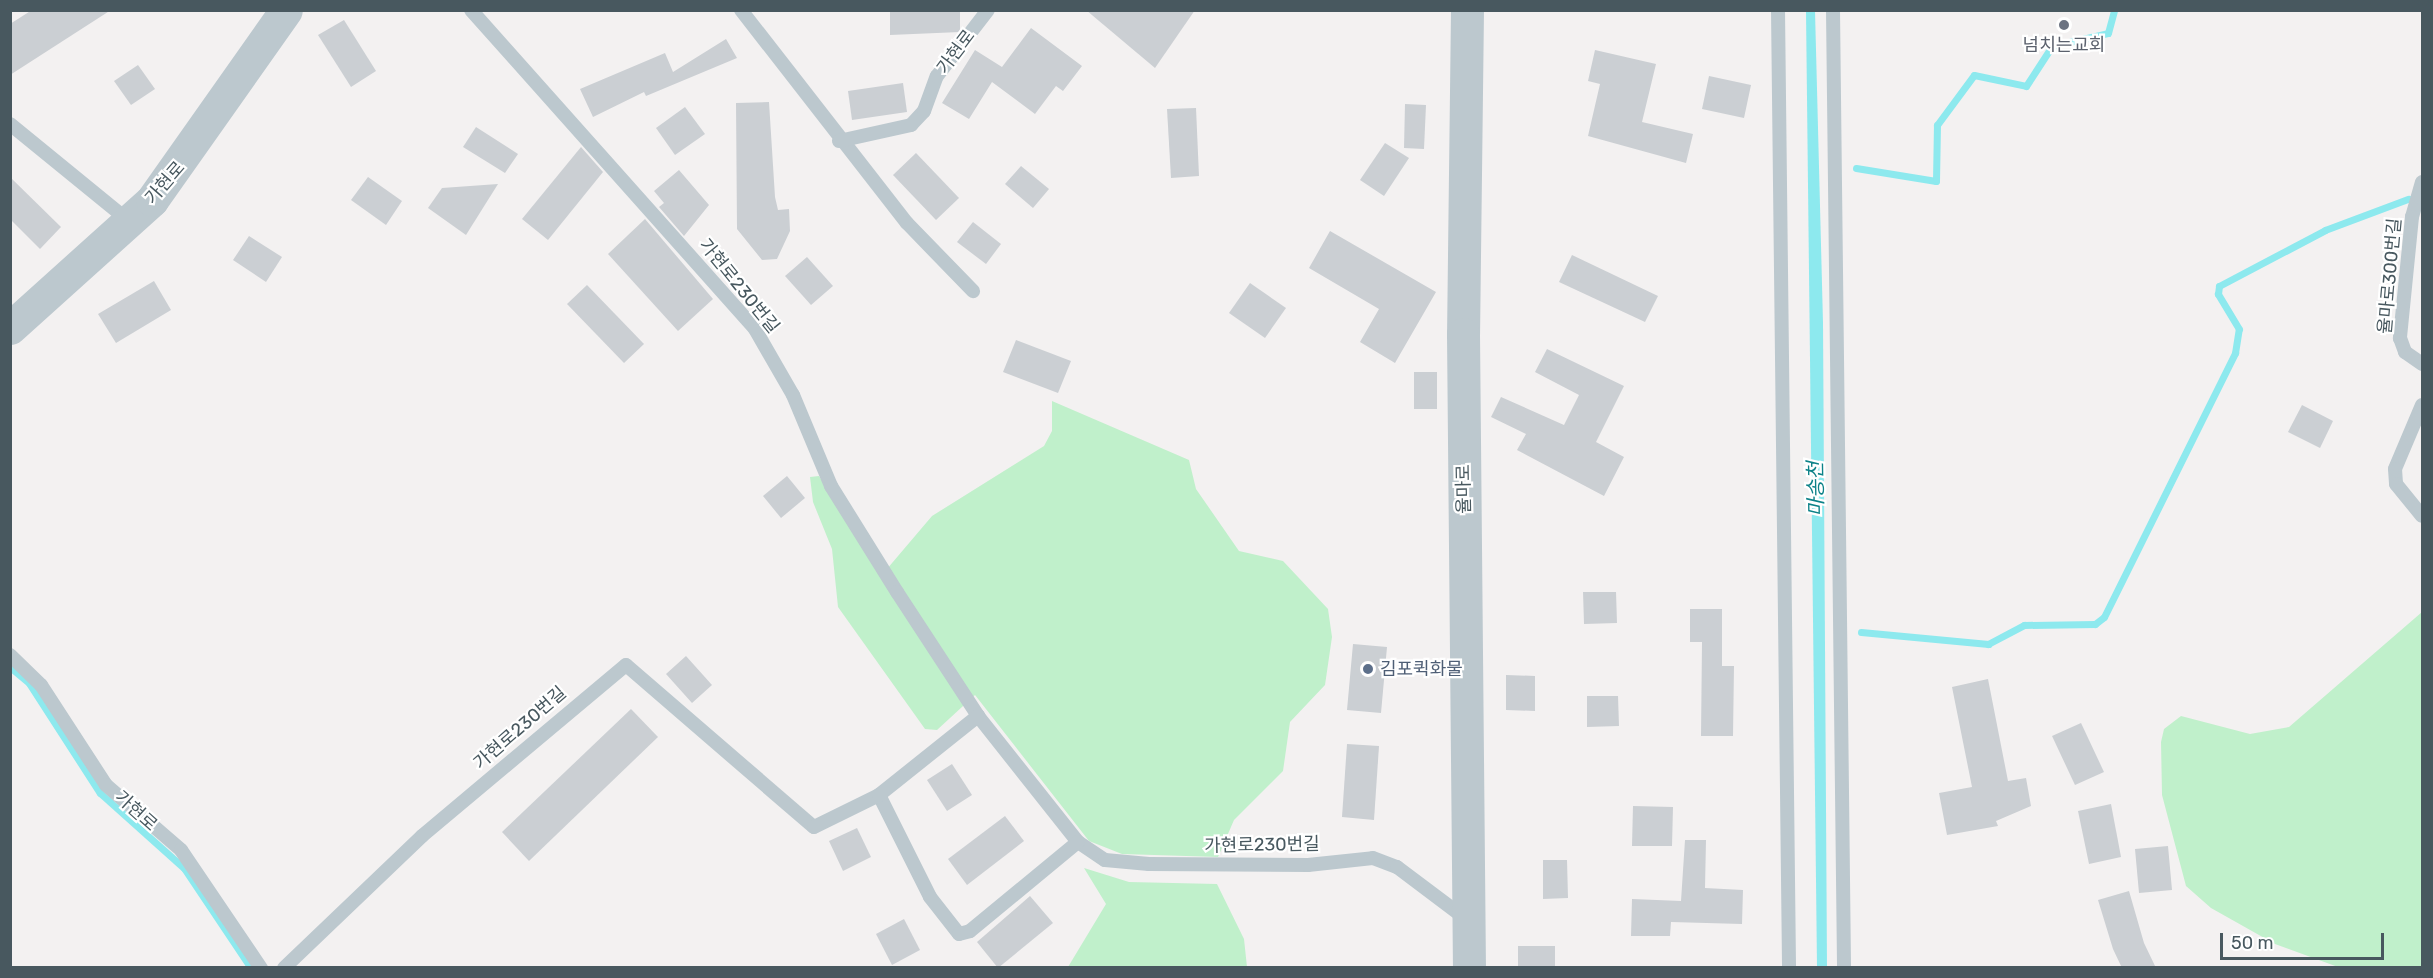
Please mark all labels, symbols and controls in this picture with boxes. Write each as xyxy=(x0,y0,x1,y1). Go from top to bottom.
marker: 넘치는교회 xyxy=(2057,18,2071,32)
street label: 가현로 xyxy=(932,26,980,78)
place label: 넘치는교회 xyxy=(2023,34,2105,56)
street label: 가현로 xyxy=(141,157,189,209)
street label: 율마로300번길 xyxy=(2374,217,2406,335)
street label: 가현로230번길 xyxy=(694,234,784,338)
water label: 마송천 xyxy=(1804,461,1828,517)
street label: 율마로 xyxy=(1453,464,1475,514)
place label: 김포퀵화물 xyxy=(1380,658,1463,680)
marker: 김포퀵화물 xyxy=(1361,662,1375,676)
street label: 가현로230번길 xyxy=(469,682,571,774)
street label: 가현로 xyxy=(110,786,162,836)
street label: 가현로230번길 xyxy=(1204,833,1320,857)
scale bar xyxy=(2223,921,2386,959)
text: 50 m xyxy=(2231,932,2274,954)

